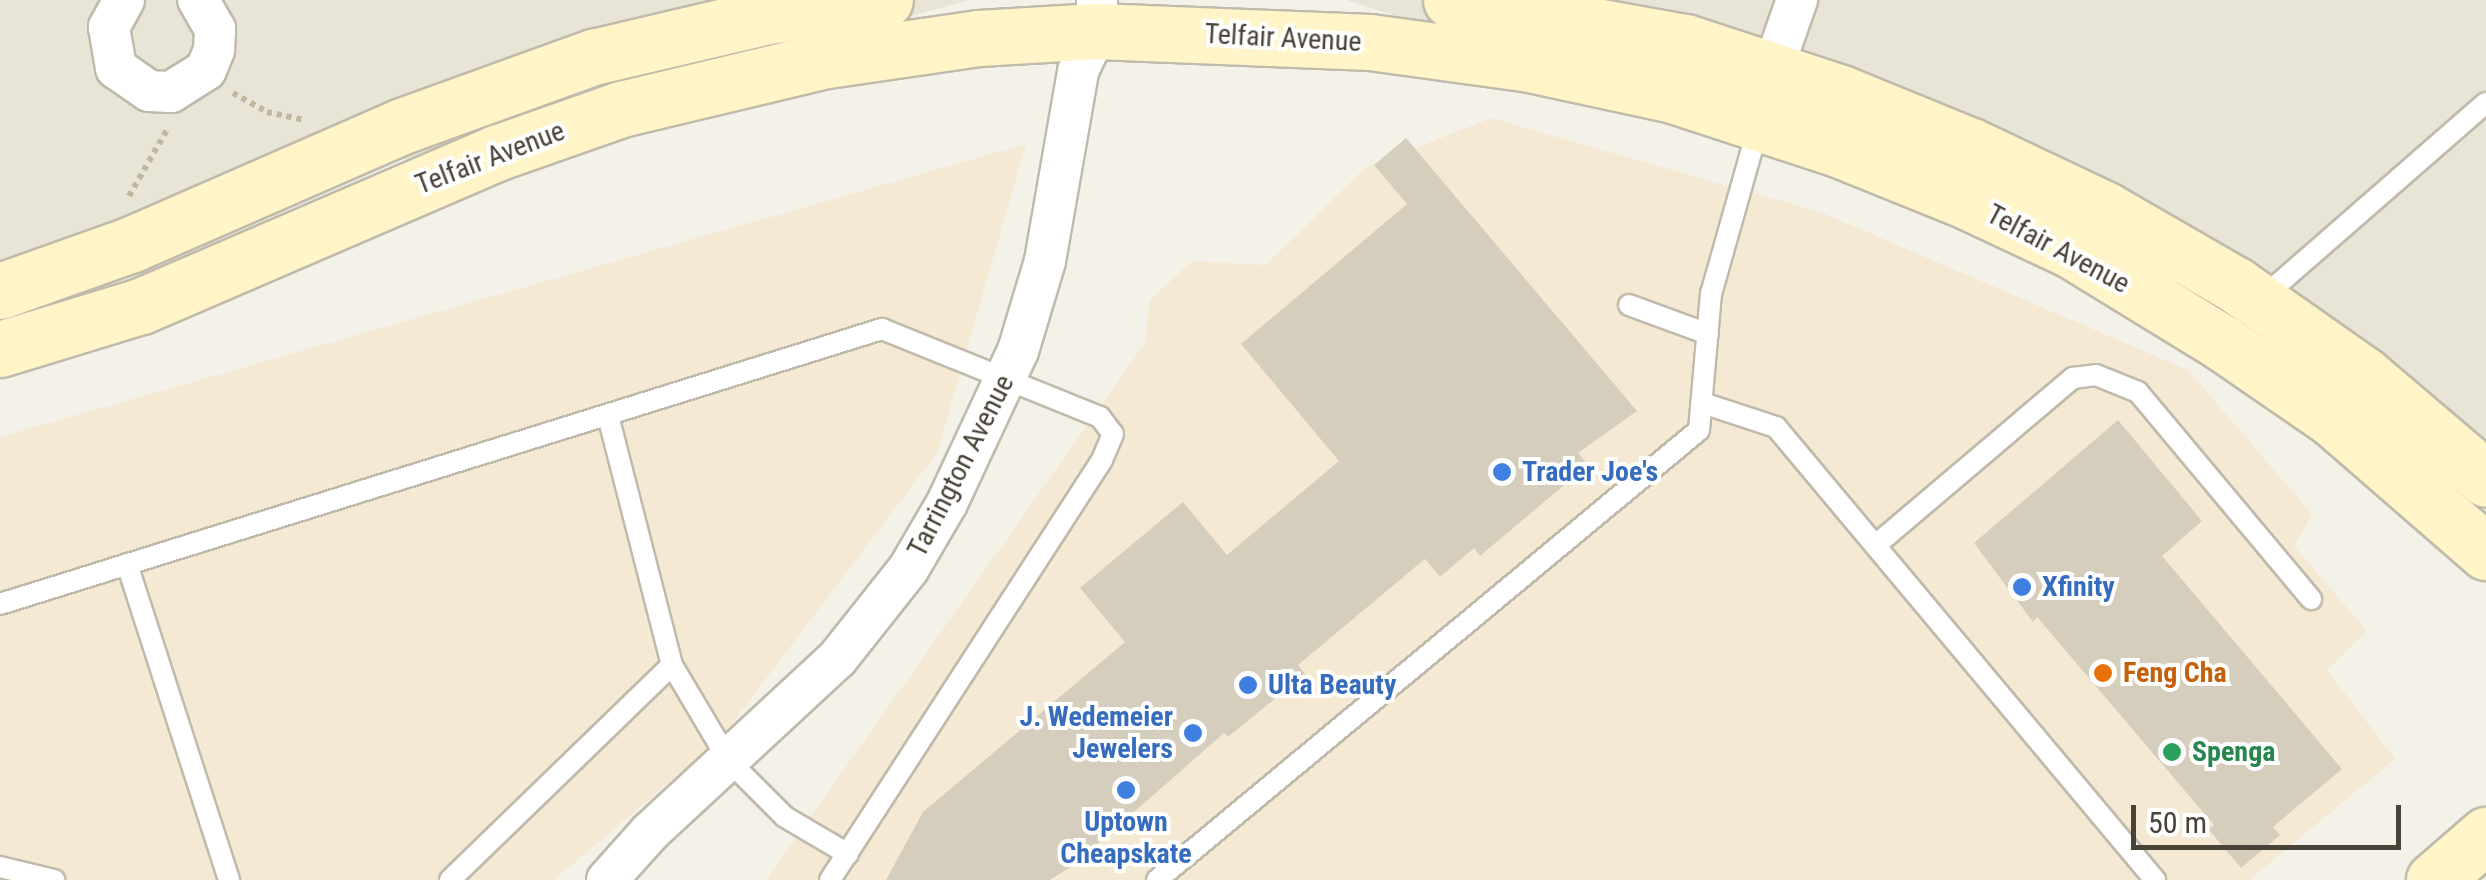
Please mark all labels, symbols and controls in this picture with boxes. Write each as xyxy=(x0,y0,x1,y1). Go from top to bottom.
street label: Telfair Avenue xyxy=(1204,17,1362,59)
street label: Telfair Avenue xyxy=(411,114,569,202)
street label: Telfair Avenue xyxy=(1981,197,2135,301)
street label: Tarrington Avenue xyxy=(901,369,1021,563)
place label: Trader Joe's xyxy=(1522,455,1658,489)
marker: Trader Joe's xyxy=(1491,461,1513,483)
place label: Xfinity xyxy=(2042,570,2115,604)
marker: Xfinity xyxy=(2011,576,2033,598)
place label: Feng Cha xyxy=(2123,656,2227,690)
marker: Feng Cha xyxy=(2092,662,2114,684)
place label: Ulta Beauty xyxy=(1268,668,1396,702)
marker: Ulta Beauty xyxy=(1237,674,1259,696)
place label: J. Wedemeier Jewelers xyxy=(1020,700,1173,766)
marker: J. Wedemeier Jewelers xyxy=(1182,722,1204,744)
place label: Spenga xyxy=(2192,735,2275,769)
marker: Spenga xyxy=(2161,741,2183,763)
marker: Uptown Cheapskate xyxy=(1115,779,1137,801)
scale bar xyxy=(2136,785,2406,847)
place label: Uptown Cheapskate xyxy=(1060,805,1192,871)
text: 50 m xyxy=(2148,805,2207,840)

